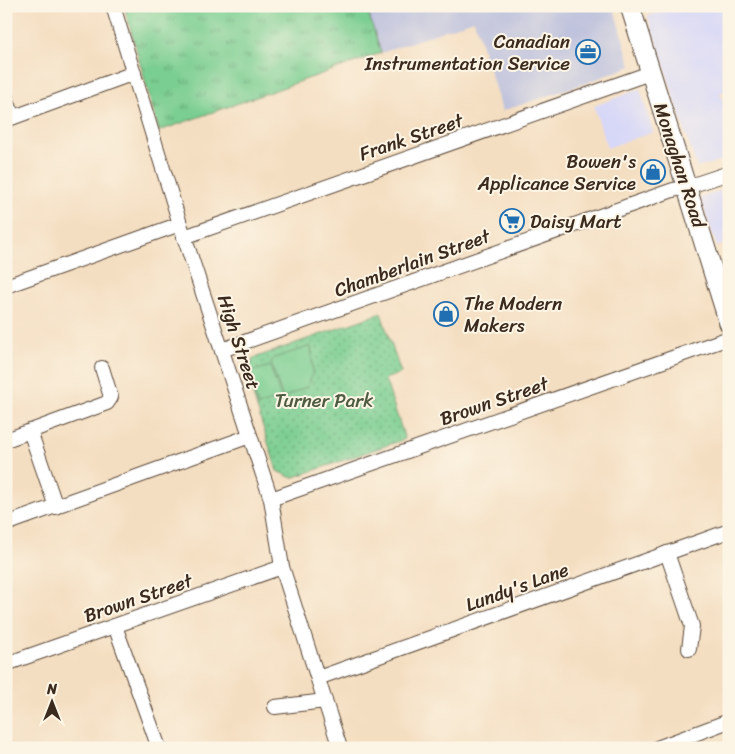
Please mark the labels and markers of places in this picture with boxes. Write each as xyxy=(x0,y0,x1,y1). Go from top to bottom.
place label: Canadian Instrumentation Service xyxy=(364,25,570,80)
office icon: Canadian Instrumentation Service xyxy=(575,39,601,65)
place label: Bowen's Applicance Service xyxy=(477,145,636,200)
shop icon: Bowen's Applicance Service xyxy=(640,159,666,185)
place label: Daisy Mart xyxy=(530,205,622,238)
supermarket icon: Daisy Mart xyxy=(499,208,525,234)
place label: The Modern Makers xyxy=(464,287,562,342)
shop icon: The Modern Makers xyxy=(433,301,459,327)

